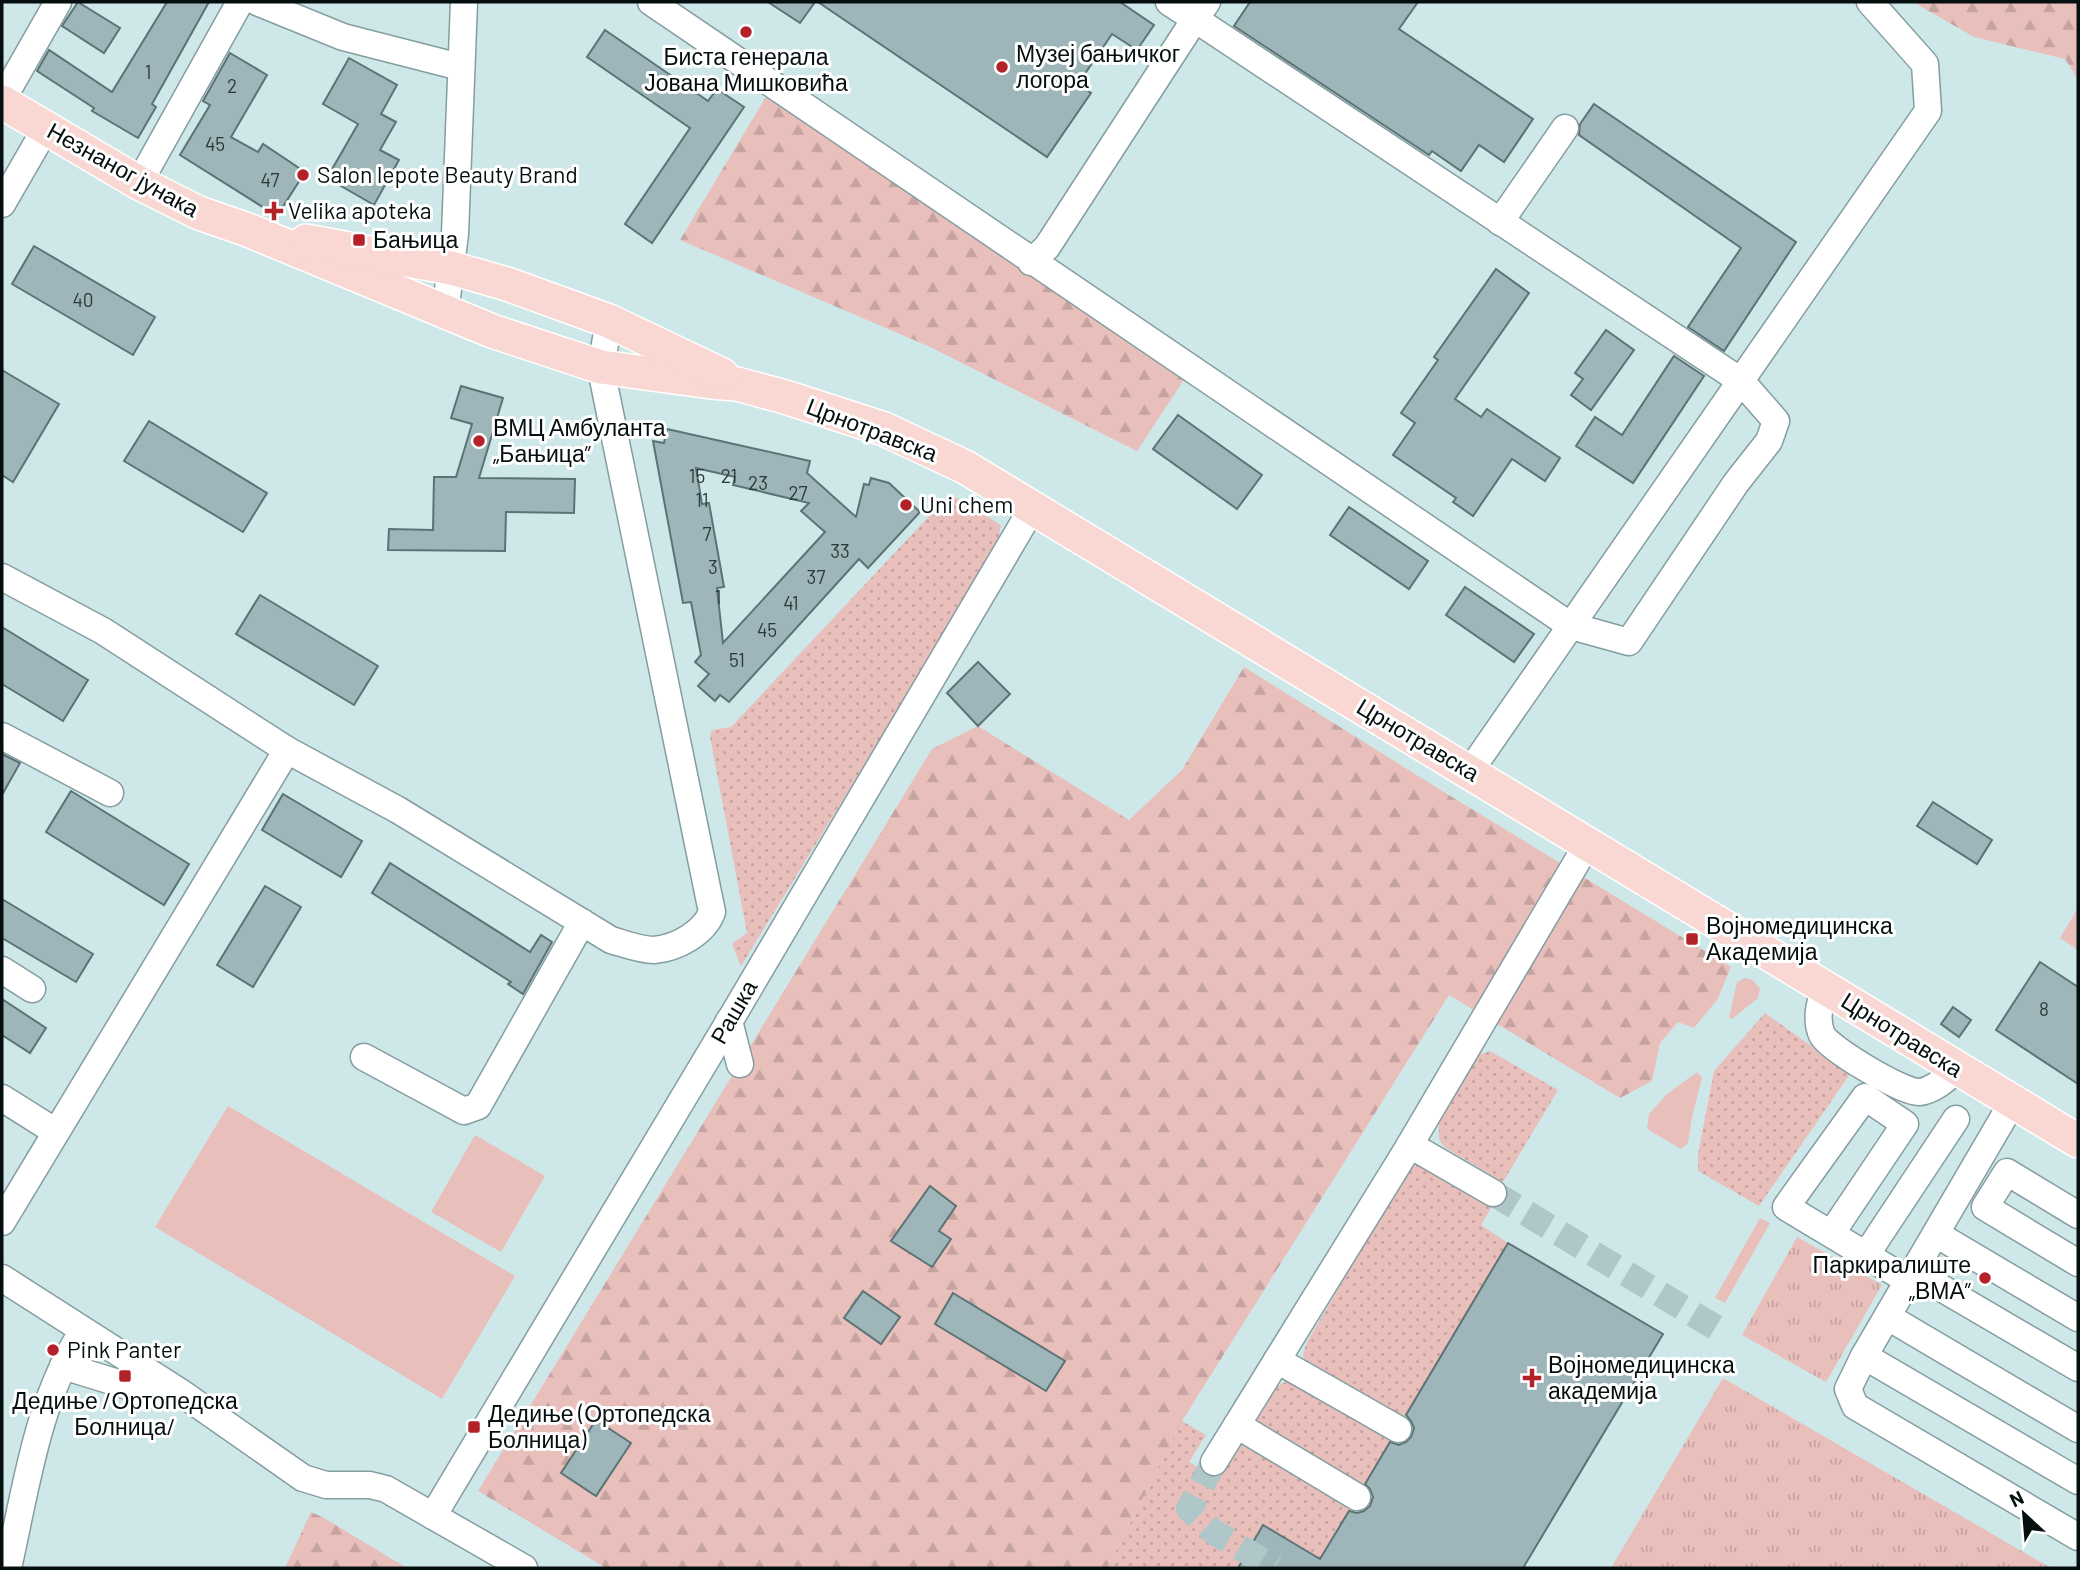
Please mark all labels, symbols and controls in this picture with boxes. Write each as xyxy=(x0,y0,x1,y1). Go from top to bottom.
marker: Биста генерала Јована Мишковића xyxy=(738,24,754,40)
place label: Музеј бањичког логора xyxy=(1016,39,1180,93)
place label: Биста генерала Јована Мишковића xyxy=(644,42,848,96)
marker: Музеј бањичког логора xyxy=(994,59,1010,75)
house number: 1 xyxy=(145,60,151,83)
house number: 2 xyxy=(227,74,237,97)
street label: Незнаног јунака xyxy=(43,116,204,222)
house number: 45 xyxy=(205,132,225,155)
place label: Salon lepote Beauty Brand xyxy=(317,160,578,188)
marker: Salon lepote Beauty Brand xyxy=(295,167,311,183)
house number: 47 xyxy=(261,168,279,191)
place label: Velika apoteka xyxy=(288,196,432,224)
marker: Velika apoteka xyxy=(266,203,282,219)
place label: Бањица xyxy=(373,225,459,253)
marker: Бањица xyxy=(351,232,367,248)
house number: 40 xyxy=(72,288,94,311)
street label: Црнотравска xyxy=(803,391,942,467)
place label: ВМЦ Амбуланта „Бањица” xyxy=(493,413,666,467)
marker: ВМЦ Амбуланта „Бањица” xyxy=(471,433,487,449)
house number: 15 xyxy=(689,464,705,487)
house number: 21 xyxy=(721,464,737,487)
house number: 23 xyxy=(748,471,768,494)
house number: 27 xyxy=(788,481,808,504)
house number: 11 xyxy=(695,488,709,511)
place label: Uni chem xyxy=(920,490,1013,518)
marker: Uni chem xyxy=(898,497,914,513)
house number: 7 xyxy=(703,522,712,545)
house number: 33 xyxy=(830,539,850,562)
house number: 3 xyxy=(708,555,718,578)
house number: 37 xyxy=(807,565,825,588)
house number: 1 xyxy=(715,585,721,608)
house number: 41 xyxy=(783,591,799,614)
house number: 45 xyxy=(757,618,777,641)
house number: 51 xyxy=(729,648,745,671)
street label: Црнотравска xyxy=(1352,692,1485,787)
place label: Војномедицинска Академија xyxy=(1706,911,1893,965)
marker: Војномедицинска Академија xyxy=(1684,931,1700,947)
street label: Рашка xyxy=(704,974,763,1048)
street label: Црнотравска xyxy=(1837,986,1969,1083)
house number: 8 xyxy=(2039,997,2049,1020)
place label: Паркиралиште „ВМА” xyxy=(1813,1250,1972,1304)
marker: Паркиралиште „ВМА” xyxy=(1977,1270,1993,1286)
place label: Pink Panter xyxy=(67,1335,182,1363)
marker: Pink Panter xyxy=(45,1342,61,1358)
place label: Војномедицинска академија xyxy=(1548,1350,1735,1404)
marker: Дедиње /Ортопедска Болница/ xyxy=(117,1368,133,1384)
marker: Војномедицинска академија xyxy=(1522,1368,1542,1388)
place label: Дедиње /Ортопедска Болница/ xyxy=(12,1386,238,1440)
place label: Дедиње (Ортопедска Болница) xyxy=(488,1399,711,1453)
marker: Дедиње (Ортопедска Болница) xyxy=(466,1419,482,1435)
north arrow xyxy=(1989,1479,2059,1549)
text: N xyxy=(2006,1485,2027,1511)

